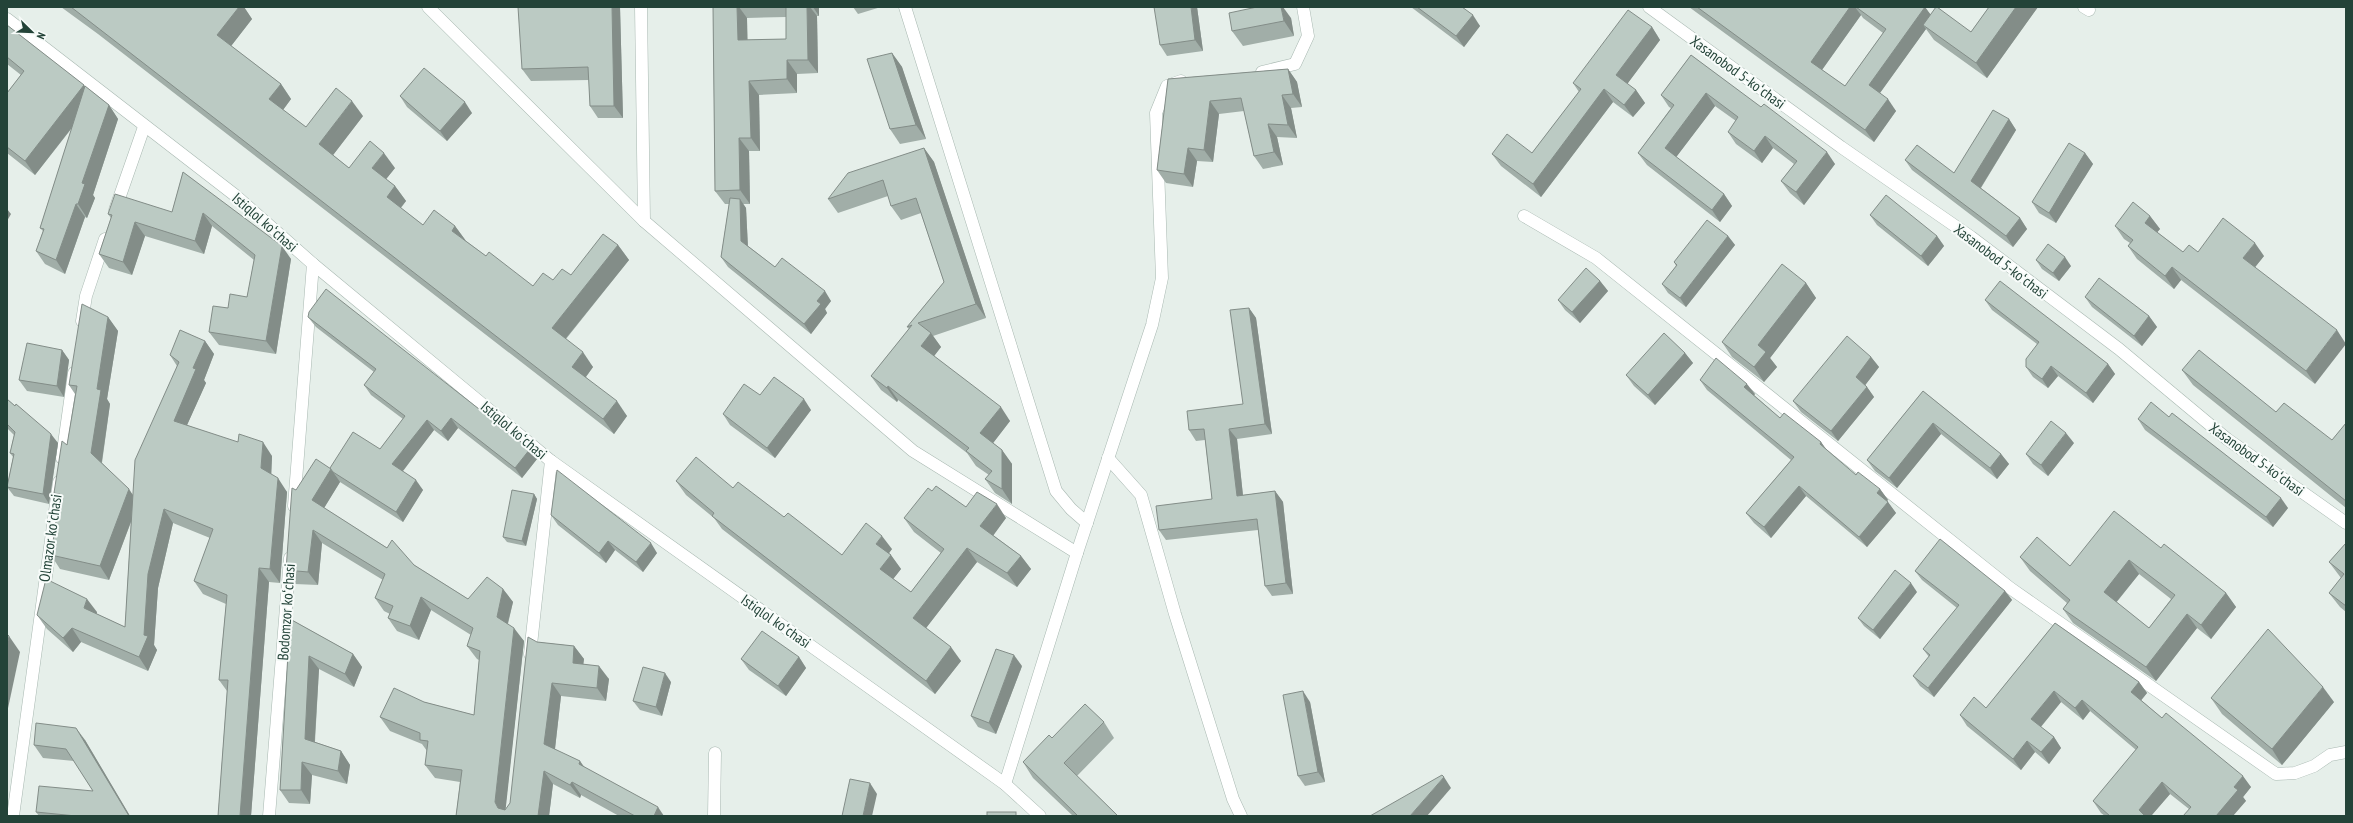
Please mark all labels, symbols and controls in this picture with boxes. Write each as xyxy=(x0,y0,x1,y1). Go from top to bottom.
north arrow xyxy=(12,12,52,52)
text: N xyxy=(34,30,49,41)
street label: Xasanobod 5-koʻchasi xyxy=(1687,31,1789,113)
street label: Istiqlol koʻchasi xyxy=(228,188,302,256)
street label: Xasanobod 5-koʻchasi xyxy=(1950,219,2052,303)
street label: Istiqlol koʻchasi xyxy=(477,397,551,463)
street label: Xasanobod 5-koʻchasi xyxy=(2206,418,2308,500)
street label: Olmazor koʻchasi xyxy=(34,493,66,583)
street label: Bodomzor koʻchasi xyxy=(273,563,299,661)
street label: Istiqlol koʻchasi xyxy=(737,590,815,652)

